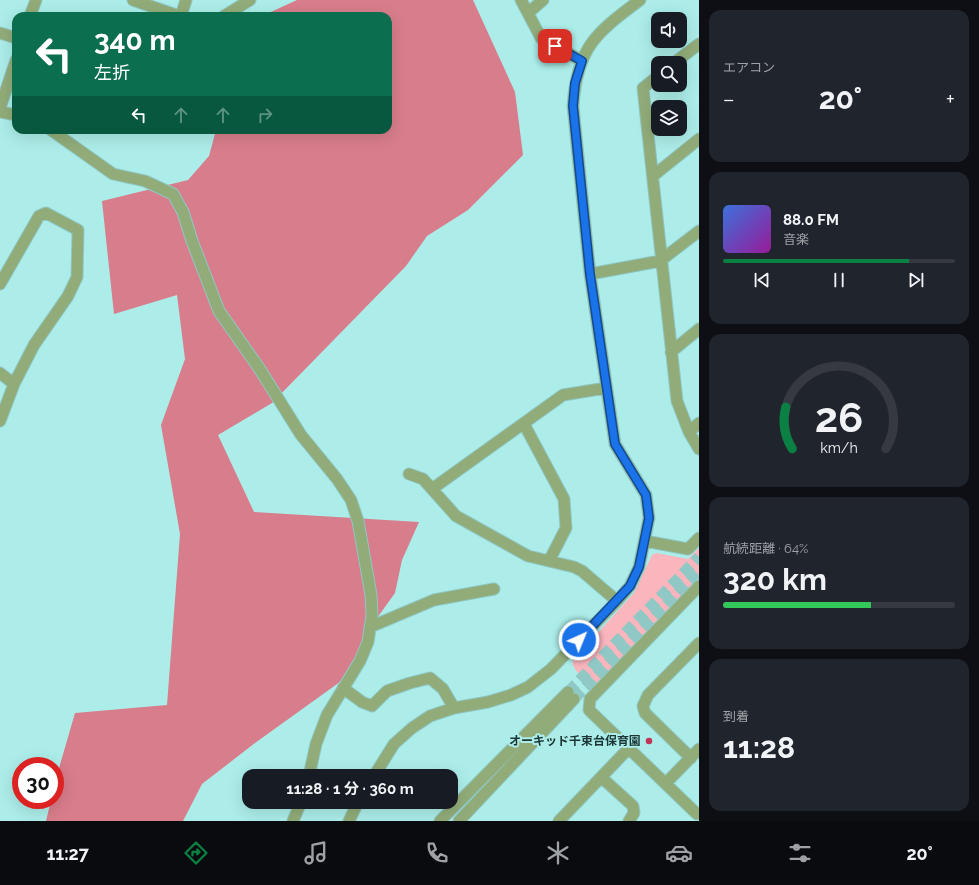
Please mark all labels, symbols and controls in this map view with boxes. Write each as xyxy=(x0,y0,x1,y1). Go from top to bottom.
map controls xyxy=(651,12,687,136)
button: sound xyxy=(651,12,687,48)
text: 340 m xyxy=(94,24,176,57)
icon: left xyxy=(28,28,80,80)
pin xyxy=(538,29,572,63)
icon: arrive xyxy=(544,35,566,57)
button: search xyxy=(651,56,687,92)
text: エアコン xyxy=(723,60,775,75)
text: 左折 xyxy=(94,62,130,83)
text: 20° xyxy=(819,81,862,116)
text: − xyxy=(723,86,735,112)
text: + xyxy=(946,86,955,112)
button: layers xyxy=(651,100,687,136)
icon: left xyxy=(128,104,150,126)
icon: ahead xyxy=(170,104,192,126)
icon: ahead xyxy=(212,104,234,126)
icon: right xyxy=(254,104,276,126)
text: 88.0 FM xyxy=(783,211,839,229)
text: 音楽 xyxy=(783,232,809,247)
icon: previous xyxy=(751,269,773,291)
icon: pause xyxy=(828,269,850,291)
icon: next xyxy=(905,269,927,291)
text: 26 xyxy=(815,392,863,441)
text: km/h xyxy=(820,439,858,455)
text: 航続距離 · 64% xyxy=(723,541,808,556)
text: 320 km xyxy=(723,562,827,597)
position arrow xyxy=(558,619,600,661)
text: 到着 xyxy=(723,709,749,724)
text: 11:28 xyxy=(723,730,795,765)
place label: オーキッド千束台保育園 xyxy=(509,734,641,748)
marker: オーキッド千束台保育園 xyxy=(644,736,654,746)
speed limit sign: 30 xyxy=(12,757,64,809)
text: 11:28 · 1 分 · 360 m xyxy=(286,780,414,798)
icon: directions xyxy=(182,839,210,867)
icon: music xyxy=(302,839,330,867)
icon: phone xyxy=(423,839,451,867)
icon: climate xyxy=(544,839,572,867)
icon: car xyxy=(665,839,693,867)
icon: filters xyxy=(786,839,814,867)
text: 11:27 xyxy=(46,843,89,864)
text: 20° xyxy=(906,843,933,864)

